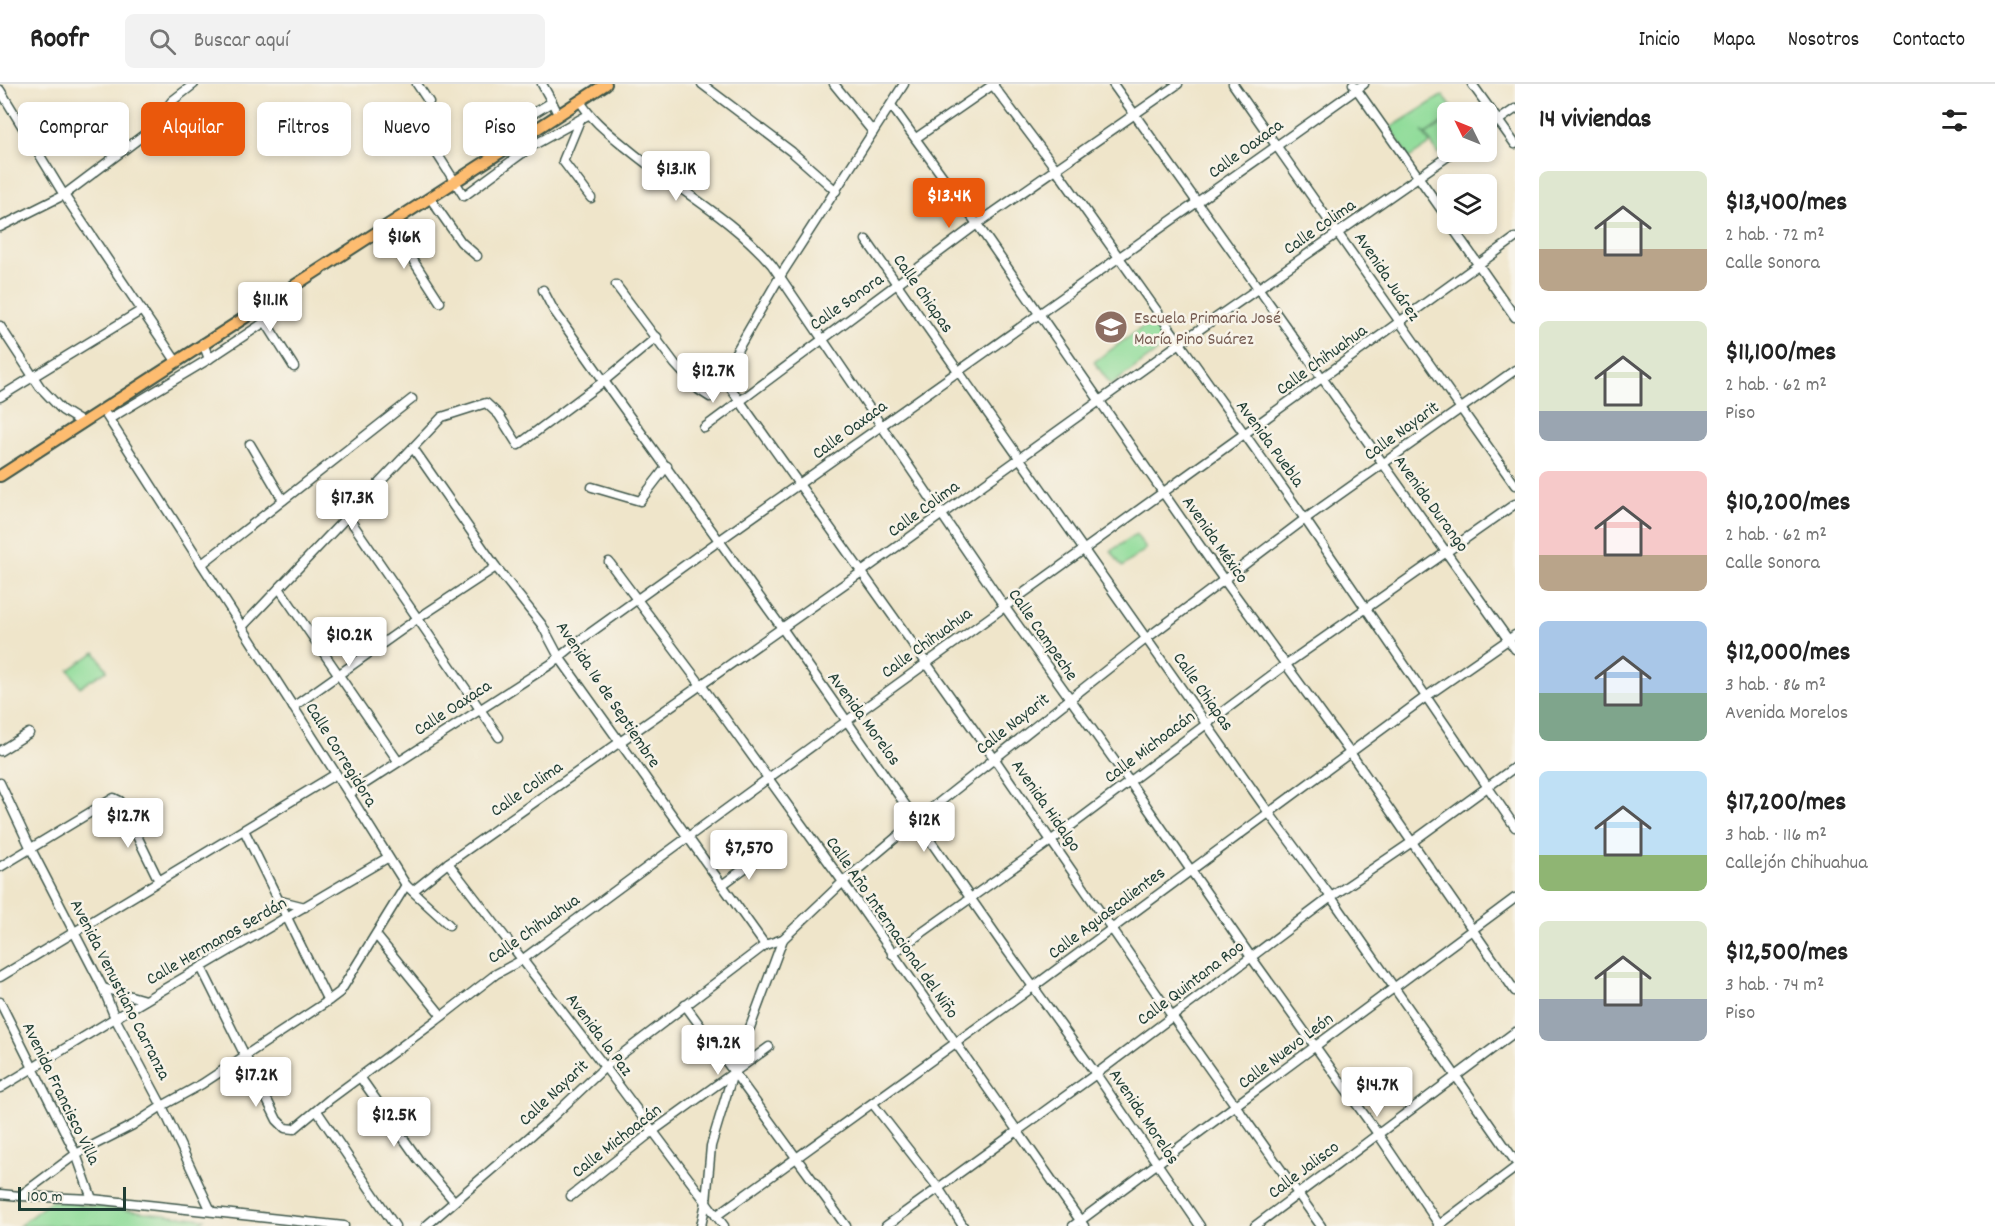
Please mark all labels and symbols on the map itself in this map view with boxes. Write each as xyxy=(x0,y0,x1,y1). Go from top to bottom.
north arrow xyxy=(1437,102,1497,162)
street label: Calle Oaxaca xyxy=(1204,114,1290,186)
pin: $13.1K xyxy=(627,151,725,202)
pin: $13.4K xyxy=(900,178,998,229)
street label: Calle Colima xyxy=(1279,194,1362,262)
pin: $16K xyxy=(368,219,440,270)
street label: Avenida Juárez xyxy=(1347,228,1425,327)
street label: Calle Chiapas xyxy=(886,250,958,339)
street label: Calle Sonora xyxy=(805,268,890,338)
pin: $11.1K xyxy=(221,282,319,333)
place label: Escuela Primaria José María Pino Suárez xyxy=(1134,307,1281,353)
school or university icon: Escuela Primaria José María Pino Suárez xyxy=(1093,309,1129,345)
street label: Calle Chihuahua xyxy=(1272,319,1374,403)
pin: $12.7K xyxy=(664,353,762,404)
street label: Calle Oaxaca xyxy=(808,395,894,467)
street label: Avenida Puebla xyxy=(1229,396,1309,494)
street label: Calle Nayarit xyxy=(1360,396,1446,468)
street label: Avenida Durango xyxy=(1386,451,1474,558)
street label: Calle Colima xyxy=(883,475,966,545)
pin: $17.3K xyxy=(303,480,401,531)
street label: Avenida México xyxy=(1175,492,1253,589)
street label: Calle Campeche xyxy=(1001,584,1083,687)
street label: Calle Chihuahua xyxy=(877,602,979,686)
pin: $10.2K xyxy=(300,617,398,668)
street label: Avenida 16 de Septiembre xyxy=(548,617,665,774)
street label: Calle Chiapas xyxy=(1166,648,1238,737)
street label: Avenida Morelos xyxy=(820,667,906,772)
street label: Calle Oaxaca xyxy=(410,674,497,743)
street label: Calle Nayarit xyxy=(971,688,1056,762)
street label: Calle Corregidora xyxy=(298,698,382,813)
street label: Calle Michoacán xyxy=(1100,705,1201,791)
street label: Avenida Hidalgo xyxy=(1004,755,1086,858)
street label: Calle Colima xyxy=(486,756,569,824)
pin: $12.7K xyxy=(79,798,177,849)
pin: $12K xyxy=(888,802,960,853)
pin: $7,570 xyxy=(700,830,798,881)
street label: Calle Año Internacional del Niño xyxy=(818,832,963,1025)
street label: Calle Aguascalientes xyxy=(1044,862,1171,966)
street label: Calle Chihuahua xyxy=(483,889,586,971)
street label: Calle Hermanos Serdán xyxy=(142,892,292,993)
street label: Avenida Venustiano Carranza xyxy=(62,896,175,1085)
street label: Calle Quintana Roo xyxy=(1133,935,1250,1033)
street label: Avenida la Paz xyxy=(558,989,638,1082)
street label: Calle Nuevo León xyxy=(1234,1008,1339,1096)
street label: Avenida Francisco Villa xyxy=(14,1019,105,1170)
pin: $19.2K xyxy=(669,1025,767,1076)
street label: Calle Nayarit xyxy=(514,1055,596,1133)
pin: $17.2K xyxy=(207,1057,305,1108)
street label: Avenida Morelos xyxy=(1102,1064,1184,1170)
pin: $14.7K xyxy=(1328,1067,1426,1118)
pin: $12.5K xyxy=(345,1097,443,1148)
street label: Calle Michoacán xyxy=(567,1099,668,1185)
street label: Calle Jalisco xyxy=(1264,1136,1345,1206)
scale bar xyxy=(18,1184,126,1212)

